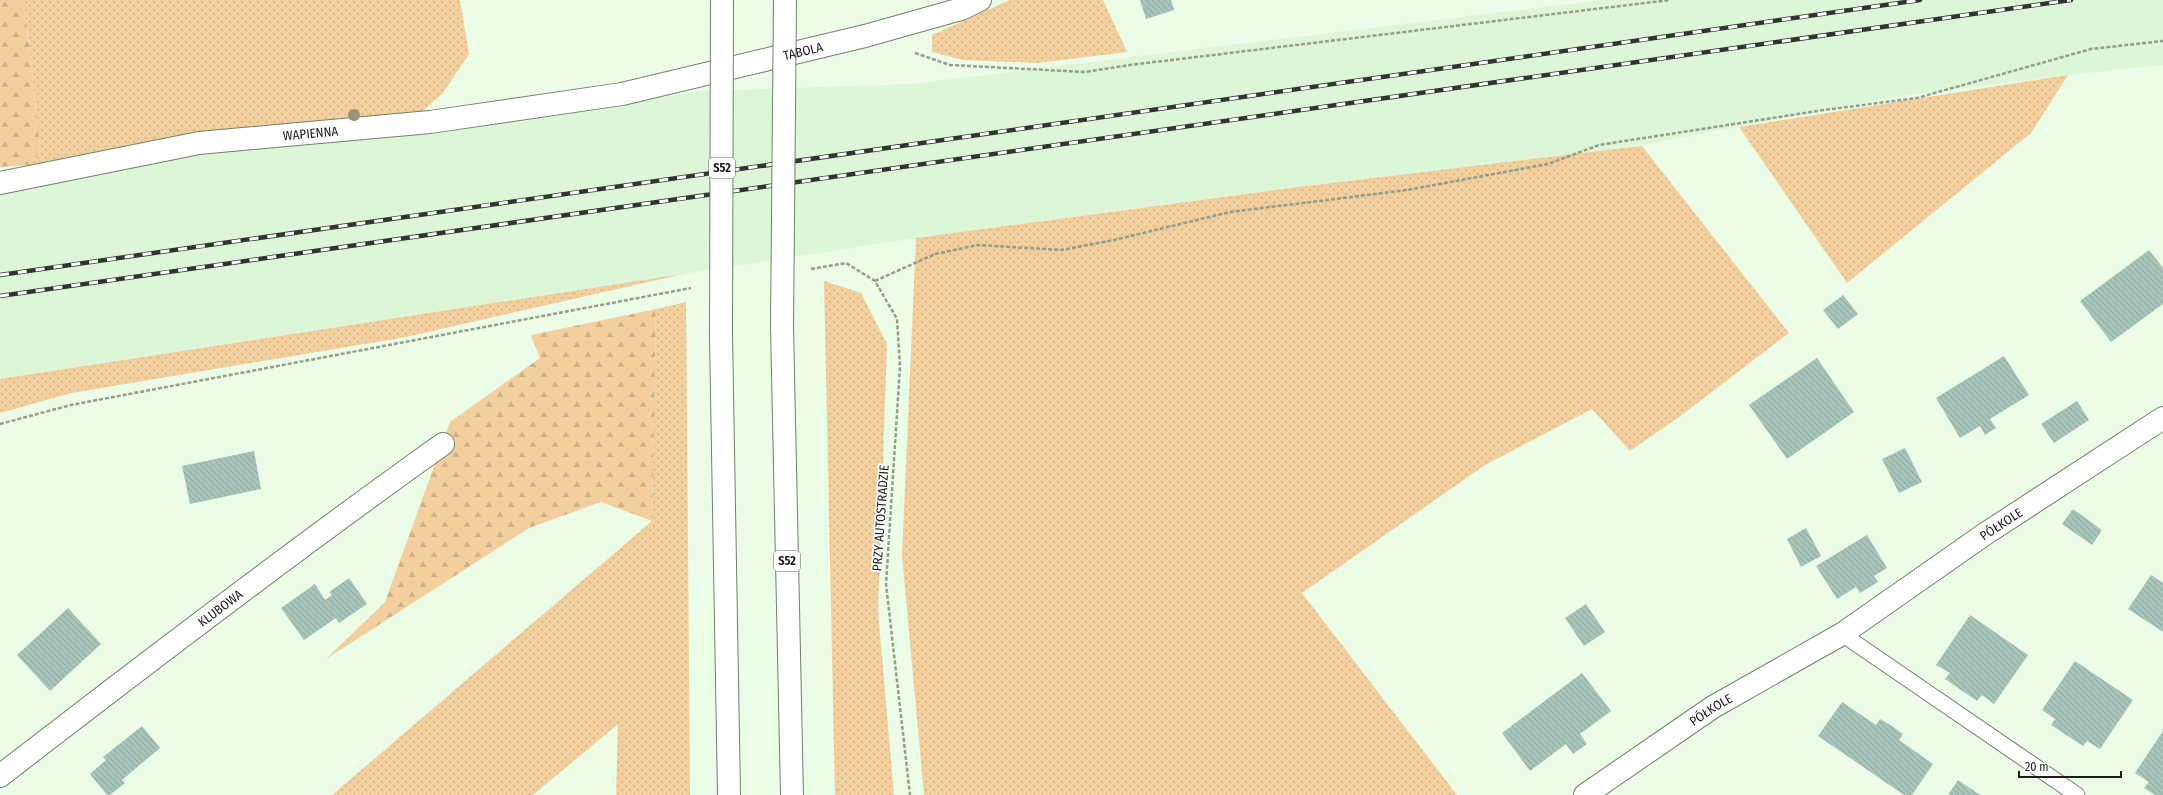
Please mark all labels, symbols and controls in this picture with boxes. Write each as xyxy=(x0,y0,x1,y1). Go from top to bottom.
street label: TABOLA xyxy=(782,39,824,63)
street label: WAPIENNA xyxy=(282,123,339,143)
road number: S52 xyxy=(709,158,735,178)
street label: PRZY AUTOSTRADZIE xyxy=(869,464,892,572)
street label: PÓŁKOLE xyxy=(1977,505,2025,543)
road number: S52 xyxy=(774,551,800,571)
street label: KLUBOWA xyxy=(195,586,246,630)
street label: PÓŁKOLE xyxy=(1687,691,1735,729)
scale bar xyxy=(2019,753,2121,779)
text: 20 m xyxy=(2025,760,2049,774)

